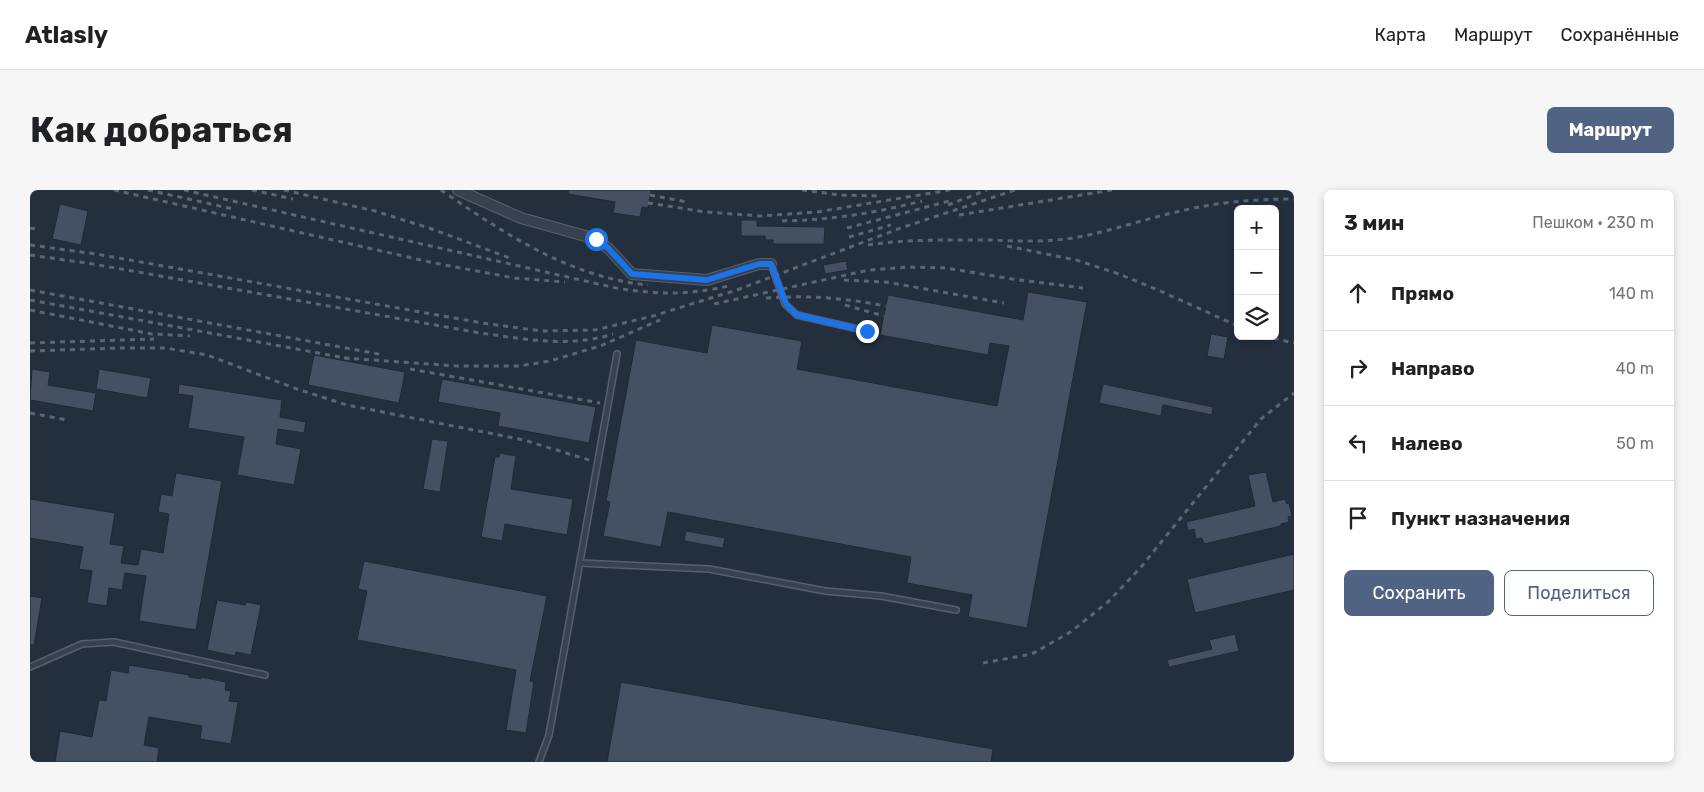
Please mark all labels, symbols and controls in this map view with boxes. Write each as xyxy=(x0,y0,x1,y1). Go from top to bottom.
text: Atlasly xyxy=(25,21,108,49)
text: Карта xyxy=(1375,24,1426,46)
text: Маршрут xyxy=(1454,24,1533,46)
text: Сохранённые xyxy=(1561,24,1679,46)
button: Маршрут xyxy=(1547,107,1674,153)
text: Как добраться xyxy=(30,109,293,151)
map controls xyxy=(1234,205,1279,340)
button: + xyxy=(1234,205,1279,250)
text: 3 мин xyxy=(1344,210,1404,235)
text: Пешком · 230 m xyxy=(1532,213,1654,232)
route start xyxy=(585,228,608,251)
button: − xyxy=(1234,250,1279,295)
icon: ahead xyxy=(1344,279,1372,307)
text: Прямо xyxy=(1391,282,1454,305)
text: 140 m xyxy=(1609,284,1654,303)
button: layers xyxy=(1234,295,1279,340)
route end xyxy=(856,320,879,343)
icon: right xyxy=(1344,354,1372,382)
text: Направо xyxy=(1391,357,1475,380)
text: 40 m xyxy=(1616,359,1654,378)
icon: left xyxy=(1344,429,1372,457)
text: Налево xyxy=(1391,432,1463,455)
text: 50 m xyxy=(1616,434,1654,453)
icon: arrive xyxy=(1344,504,1372,532)
text: Пункт назначения xyxy=(1391,507,1570,530)
button: Сохранить xyxy=(1344,570,1494,616)
button: Поделиться xyxy=(1504,570,1654,616)

